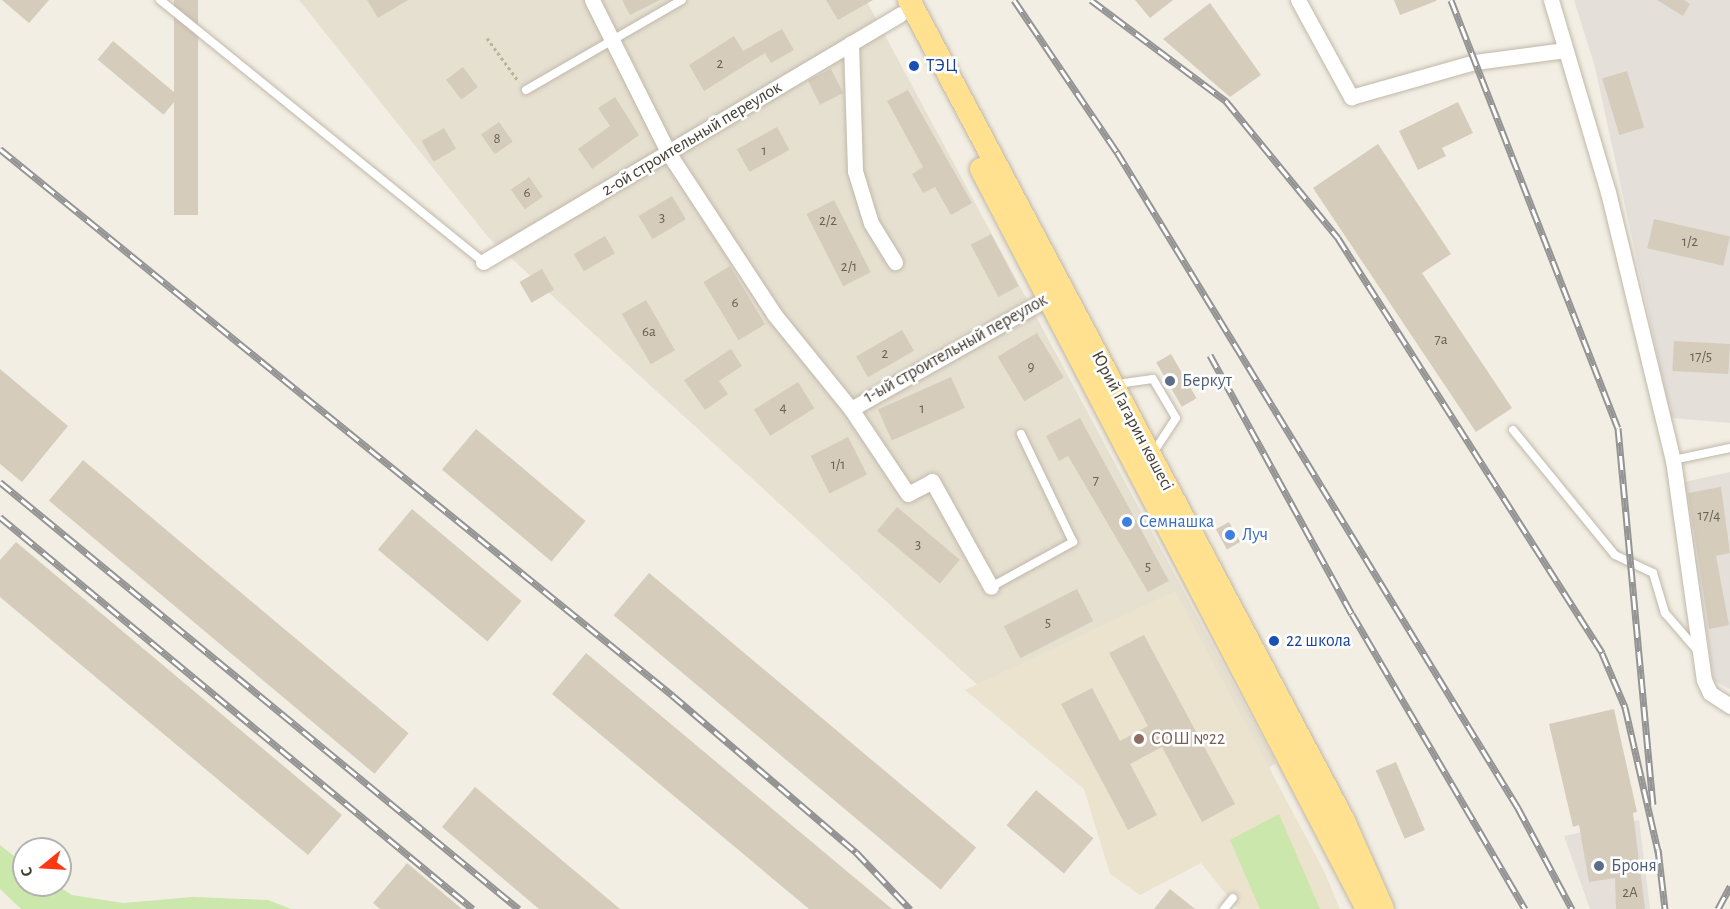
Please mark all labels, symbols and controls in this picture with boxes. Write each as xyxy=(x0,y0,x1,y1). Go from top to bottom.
house number: 2 xyxy=(717,55,723,73)
place label: ТЭЦ xyxy=(926,55,957,77)
marker: ТЭЦ xyxy=(907,59,921,73)
street label: 2-ой строительный переулок xyxy=(598,77,786,201)
house number: 8 xyxy=(493,130,501,148)
house number: 1 xyxy=(761,142,767,160)
house number: 6 xyxy=(523,184,531,202)
house number: 3 xyxy=(659,209,665,227)
house number: 2/2 xyxy=(819,212,837,230)
house number: 1/2 xyxy=(1682,233,1698,251)
house number: 2/1 xyxy=(841,258,857,276)
street label: 1-ый строительный переулок xyxy=(860,289,1052,409)
house number: 6 xyxy=(731,294,739,312)
house number: 6а xyxy=(642,323,656,341)
house number: 7а xyxy=(1434,331,1448,349)
house number: 2 xyxy=(882,345,888,363)
street label: Юрий Гагарин көшесі xyxy=(1086,347,1178,495)
house number: 17/5 xyxy=(1690,348,1712,366)
house number: 9 xyxy=(1027,358,1035,376)
place label: Беркут xyxy=(1182,370,1232,392)
marker: Беркут xyxy=(1163,374,1177,388)
house number: 4 xyxy=(779,399,787,417)
house number: 1 xyxy=(919,400,925,418)
house number: 1/1 xyxy=(831,456,845,474)
house number: 7 xyxy=(1093,472,1099,490)
house number: 17/4 xyxy=(1698,507,1720,525)
place label: Семнашка xyxy=(1139,511,1214,533)
marker: Семнашка xyxy=(1120,515,1134,529)
place label: Луч xyxy=(1242,524,1268,546)
marker: Луч xyxy=(1223,528,1237,542)
house number: 3 xyxy=(915,536,921,554)
house number: 5 xyxy=(1145,558,1151,576)
house number: 5 xyxy=(1045,614,1051,632)
place label: 22 школа xyxy=(1286,630,1351,652)
marker: 22 школа xyxy=(1267,634,1281,648)
place label: СОШ №22 xyxy=(1151,728,1225,750)
marker: СОШ №22 xyxy=(1132,732,1146,746)
north arrow xyxy=(12,837,72,897)
place label: Броня xyxy=(1611,855,1657,877)
marker: Броня xyxy=(1592,859,1606,873)
text: С xyxy=(18,865,36,879)
house number: 2А xyxy=(1622,884,1638,902)

